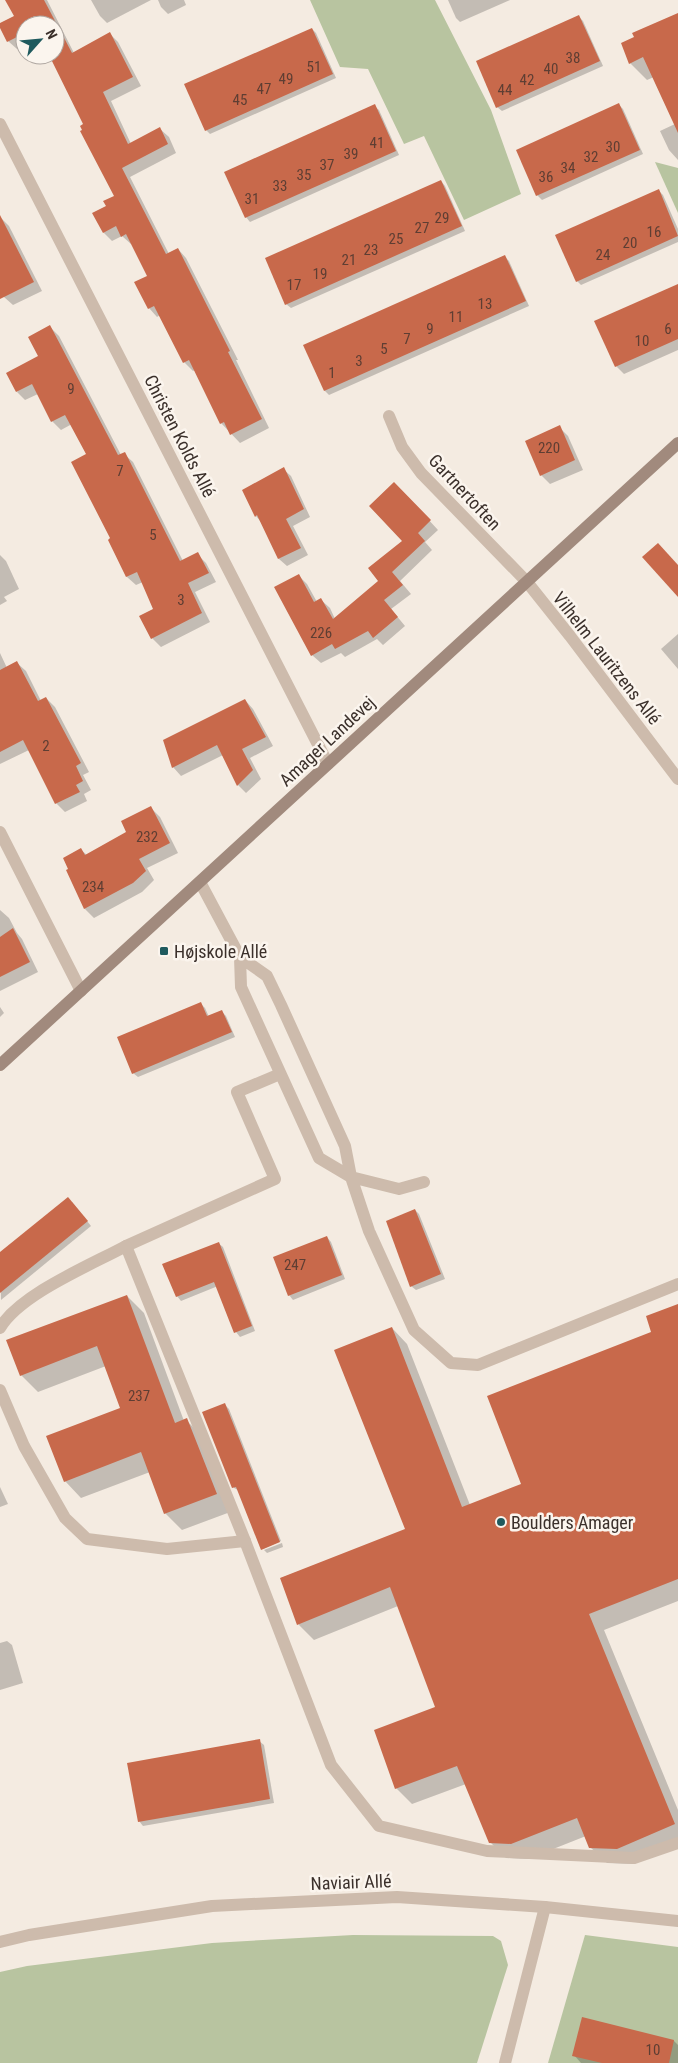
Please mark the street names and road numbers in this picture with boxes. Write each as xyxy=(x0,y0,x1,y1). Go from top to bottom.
street label: Christen Kolds Allé xyxy=(140,371,220,501)
street label: Gartnertoften xyxy=(425,450,505,534)
street label: Vilhelm Lauritzens Allé xyxy=(549,588,665,728)
street label: Amager Landevej xyxy=(275,691,379,791)
street label: Naviair Allé xyxy=(310,1870,392,1894)

